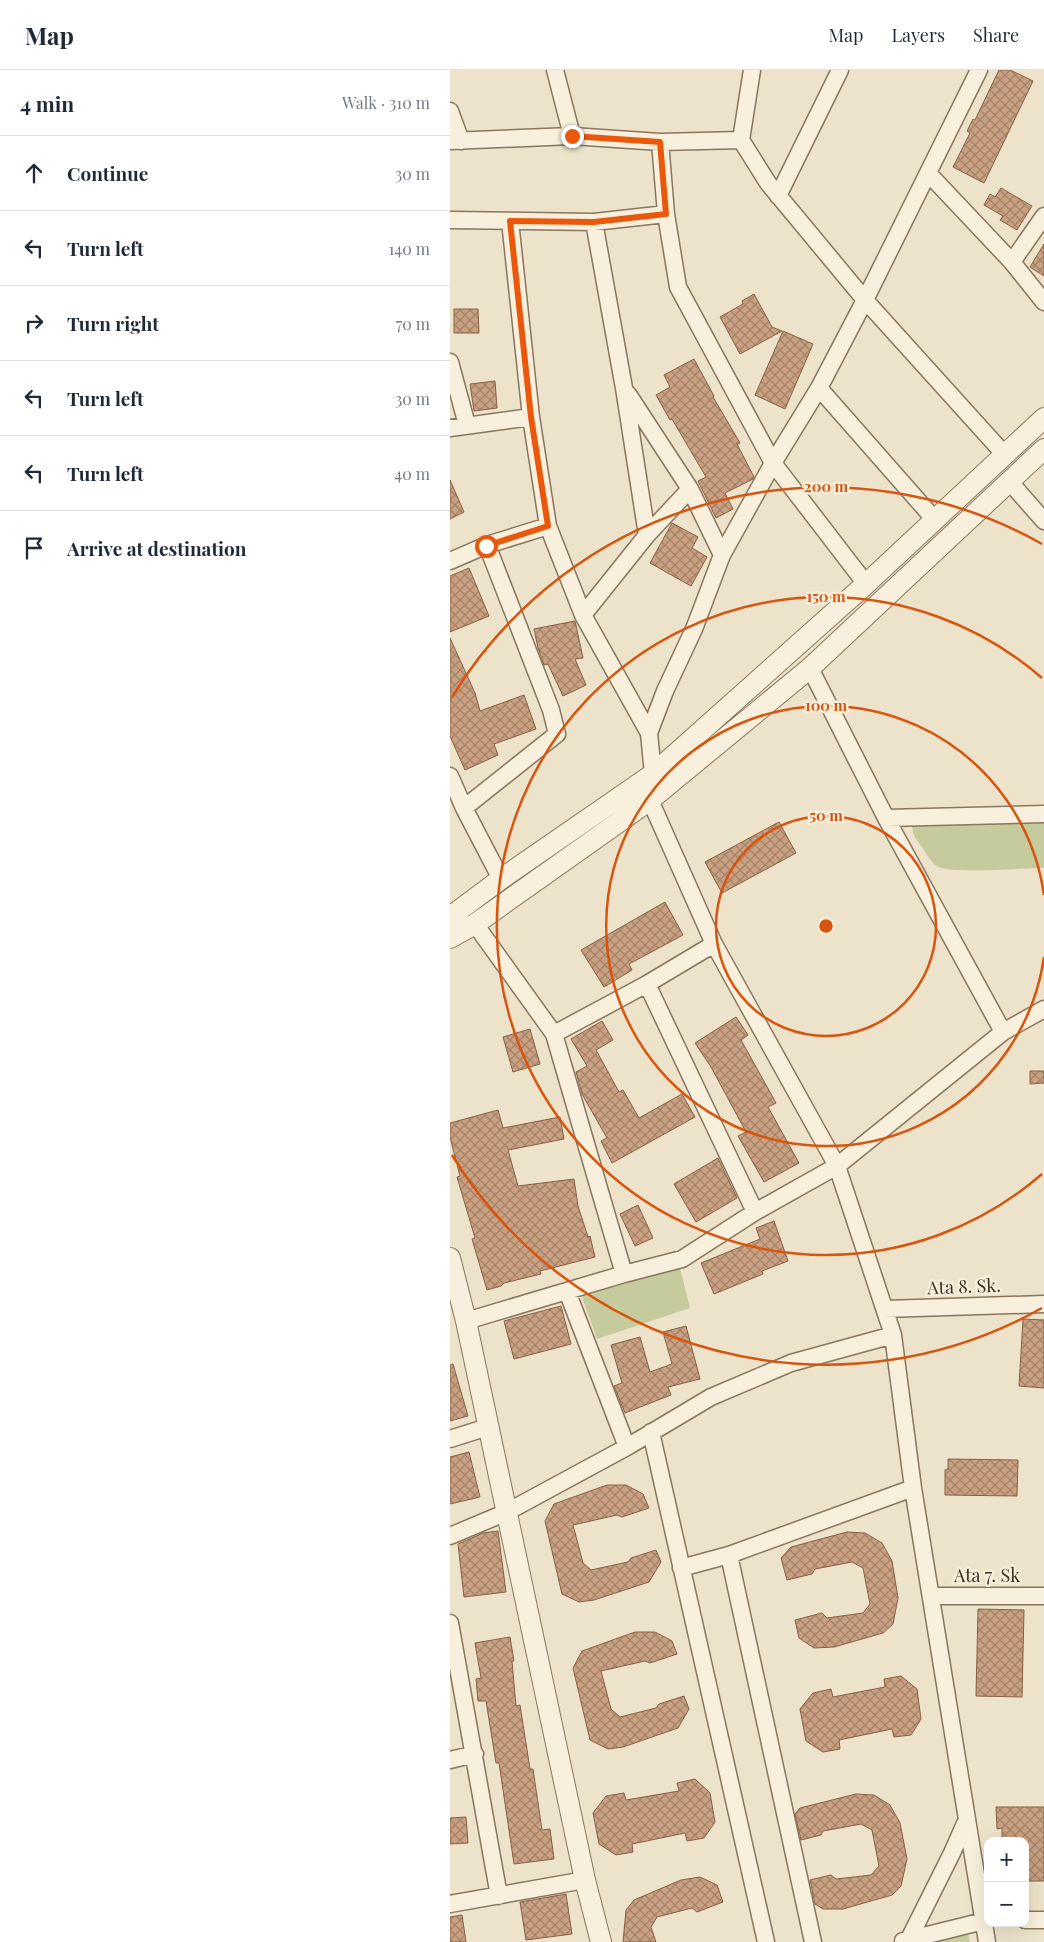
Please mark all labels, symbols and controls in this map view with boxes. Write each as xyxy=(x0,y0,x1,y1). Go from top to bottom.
text: Map xyxy=(25,19,74,51)
text: Map xyxy=(828,23,863,47)
text: Layers xyxy=(891,23,945,47)
text: Share xyxy=(973,23,1019,47)
text: 4 min xyxy=(20,89,74,117)
text: Walk · 310 m xyxy=(342,92,430,113)
route end xyxy=(561,125,584,148)
icon: ahead xyxy=(20,159,48,187)
text: Continue xyxy=(67,160,148,186)
text: 30 m xyxy=(395,163,430,184)
icon: left xyxy=(20,234,48,262)
text: Turn left xyxy=(67,235,144,261)
text: 140 m xyxy=(388,238,430,259)
icon: right xyxy=(20,309,48,337)
text: Turn right xyxy=(67,310,159,336)
text: 70 m xyxy=(396,313,430,334)
icon: left xyxy=(20,384,48,412)
text: Turn left xyxy=(67,385,144,411)
text: 30 m xyxy=(395,388,430,409)
icon: left xyxy=(20,459,48,487)
text: Turn left xyxy=(67,460,144,486)
text: 40 m xyxy=(394,463,430,484)
text: 200 m xyxy=(804,476,849,496)
icon: arrive xyxy=(20,534,48,562)
text: Arrive at destination xyxy=(67,535,247,561)
route start xyxy=(475,535,498,558)
text: 150 m xyxy=(806,586,846,606)
text: 100 m xyxy=(805,695,848,715)
text: 50 m xyxy=(809,805,843,825)
centre of rings xyxy=(817,917,835,935)
street label: Ata 8. Sk. xyxy=(926,1273,1001,1299)
street label: Ata 7. Sk xyxy=(953,1563,1020,1587)
map controls xyxy=(984,1837,1029,1927)
button: + xyxy=(984,1837,1029,1882)
button: − xyxy=(984,1882,1029,1927)

